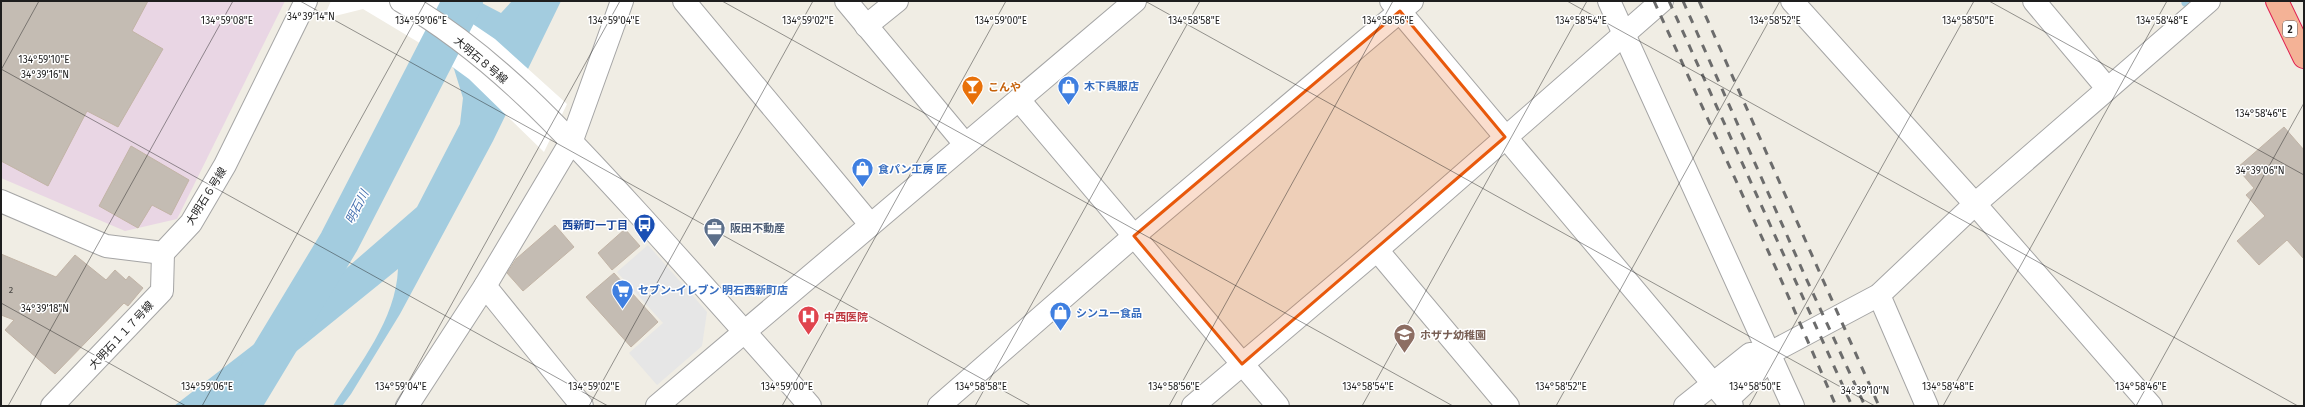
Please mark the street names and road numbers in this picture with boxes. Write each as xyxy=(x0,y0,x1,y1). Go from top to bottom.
road number: 2 xyxy=(2283,21,2297,37)
street label: 大明石８号線 xyxy=(451,34,510,87)
street label: 大明石６号線 xyxy=(183,165,229,228)
street label: 大明石１１７号線 xyxy=(87,299,156,372)

